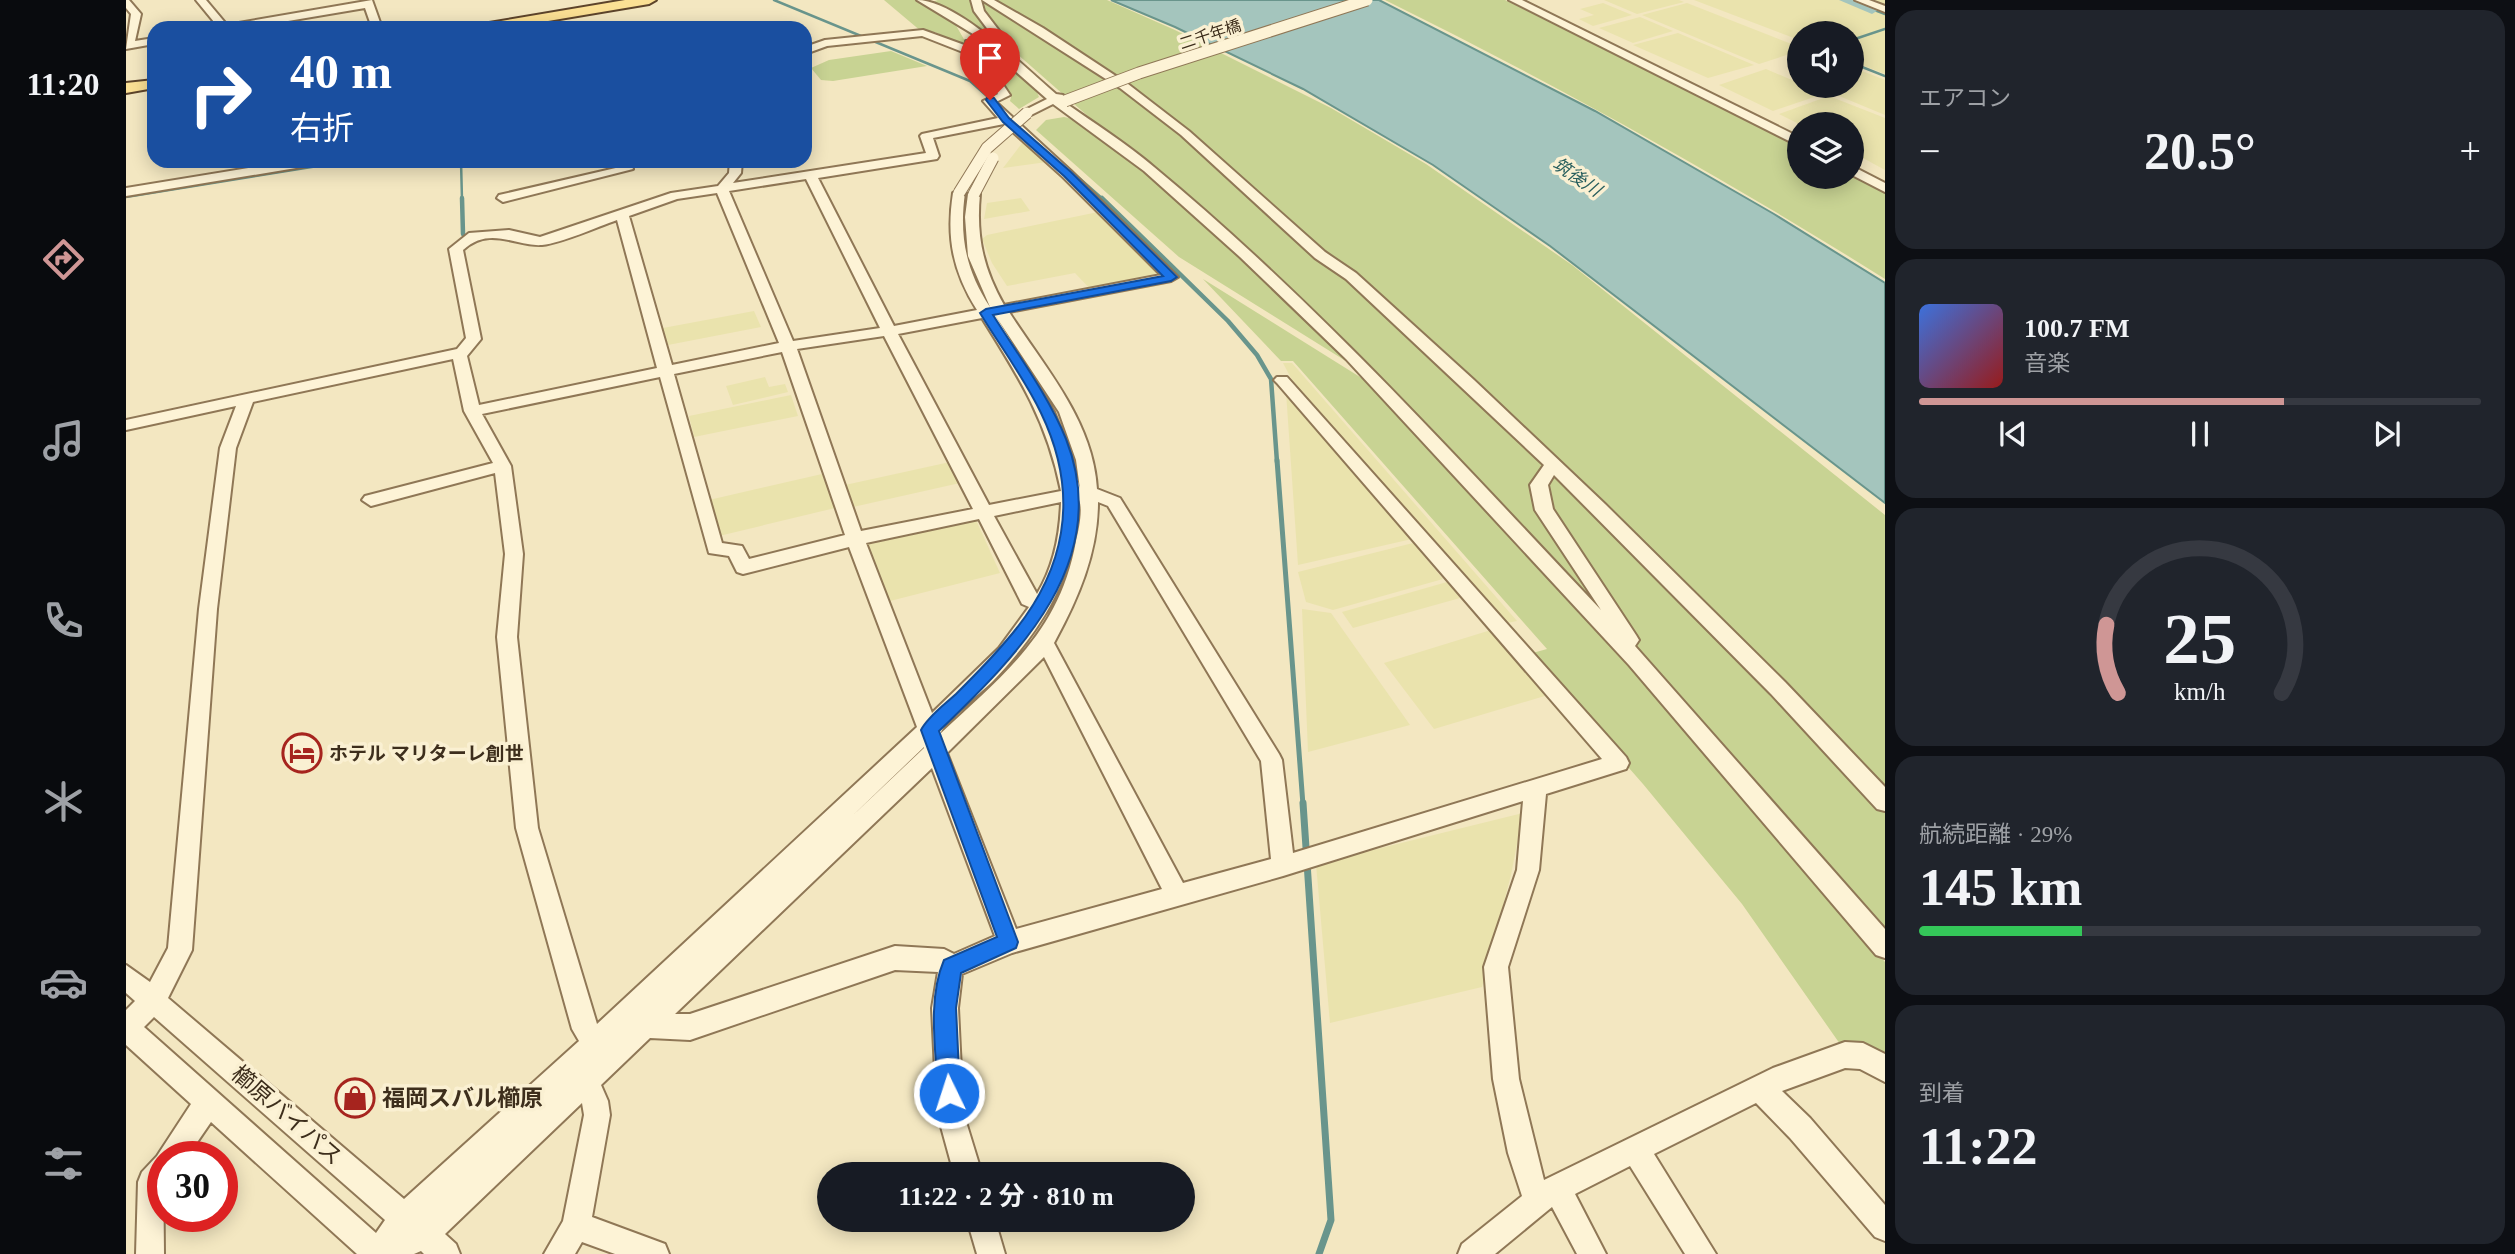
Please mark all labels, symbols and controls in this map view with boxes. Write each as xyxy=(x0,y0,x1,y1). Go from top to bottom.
street label: 二千年橋 xyxy=(1177,17,1243,52)
map controls xyxy=(1787,21,1864,189)
button: sound xyxy=(1787,21,1864,98)
pin xyxy=(960,28,1020,100)
icon: arrive xyxy=(971,39,1009,77)
text: 40 m xyxy=(290,44,392,99)
icon: right xyxy=(175,49,266,140)
text: 11:20 xyxy=(27,66,99,102)
text: エアコン xyxy=(1919,86,2011,111)
text: 右折 xyxy=(290,110,354,146)
button: layers xyxy=(1787,112,1864,189)
text: 20.5° xyxy=(2144,123,2256,180)
text: − xyxy=(1919,130,1940,172)
text: + xyxy=(2460,130,2481,172)
water label: 筑後川 xyxy=(1549,154,1607,202)
icon: directions xyxy=(39,235,88,284)
text: 100.7 FM xyxy=(2024,314,2129,343)
text: 音楽 xyxy=(2024,351,2070,376)
icon: previous xyxy=(1994,415,2032,453)
icon: pause xyxy=(2181,415,2219,453)
icon: next xyxy=(2368,415,2406,453)
icon: music xyxy=(39,416,88,465)
icon: phone xyxy=(39,596,88,645)
text: 25 xyxy=(2164,598,2236,679)
text: km/h xyxy=(2174,678,2226,705)
hotel icon: ホテル マリターレ創世 xyxy=(281,732,323,774)
place label: ホテル マリターレ創世 xyxy=(329,743,524,764)
icon: climate xyxy=(39,777,88,826)
text: 航続距離 · 29% xyxy=(1919,822,2072,847)
text: 145 km xyxy=(1919,859,2082,916)
icon: car xyxy=(39,958,88,1007)
position arrow xyxy=(912,1056,986,1130)
street label: 櫛原バイパス xyxy=(227,1061,347,1170)
shop icon: 福岡スバル櫛原 xyxy=(334,1077,376,1119)
text: 到着 xyxy=(1919,1081,1965,1106)
place label: 福岡スバル櫛原 xyxy=(382,1086,543,1111)
text: 11:22 xyxy=(1919,1118,2037,1175)
icon: filters xyxy=(39,1139,88,1188)
speed limit sign: 30 xyxy=(147,1141,238,1232)
text: 11:22 · 2 分 · 810 m xyxy=(898,1182,1114,1211)

